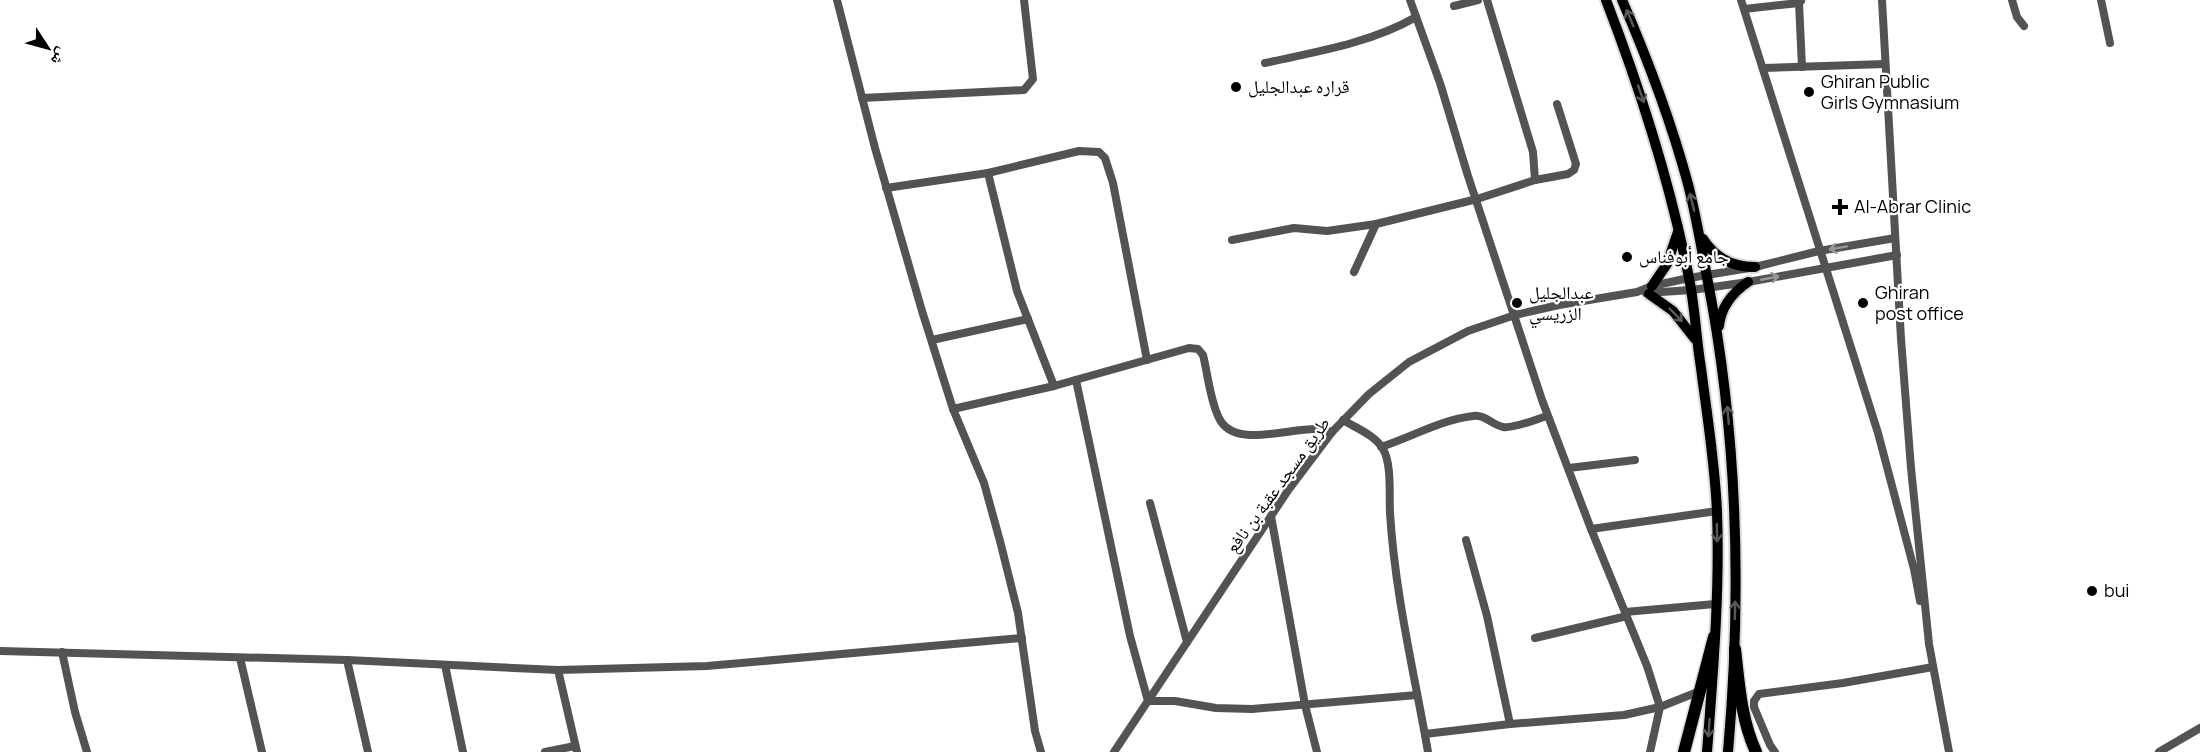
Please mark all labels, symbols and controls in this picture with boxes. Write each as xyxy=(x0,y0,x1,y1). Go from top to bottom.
one-way arrow xyxy=(1624,9,1635,27)
north arrow xyxy=(18,18,78,78)
text: ش xyxy=(46,43,74,70)
place label: Ghiran Public Girls Gymnasium xyxy=(1821,69,1959,114)
place label: قراره عبدالجليل xyxy=(1248,74,1350,98)
marker: قراره عبدالجليل xyxy=(1229,80,1243,94)
one-way arrow xyxy=(1636,84,1647,103)
marker: Ghiran Public Girls Gymnasium xyxy=(1802,85,1816,99)
one-way arrow xyxy=(1686,193,1698,212)
place label: Al-Abrar Clinic xyxy=(1854,194,1971,218)
marker: Al-Abrar Clinic xyxy=(1831,198,1849,216)
one-way arrow xyxy=(1828,243,1848,254)
place label: جامع أبوفناس xyxy=(1639,244,1729,269)
marker: جامع أبوفناس xyxy=(1620,250,1634,264)
one-way arrow xyxy=(1760,272,1779,283)
place label: عبدالجليل الزريسي xyxy=(1529,280,1594,329)
place label: Ghiran post office xyxy=(1875,280,1964,325)
marker: عبدالجليل الزريسي xyxy=(1510,296,1524,310)
marker: Ghiran post office xyxy=(1856,296,1870,310)
one-way arrow xyxy=(1669,307,1683,322)
one-way arrow xyxy=(1722,406,1733,425)
street label: طريق مسجد عقبة بن نافع xyxy=(1220,412,1335,558)
one-way arrow xyxy=(1711,522,1723,542)
place label: bui xyxy=(2104,578,2130,602)
marker: bui xyxy=(2085,584,2099,598)
one-way arrow xyxy=(1729,600,1741,620)
one-way arrow xyxy=(1703,717,1714,737)

